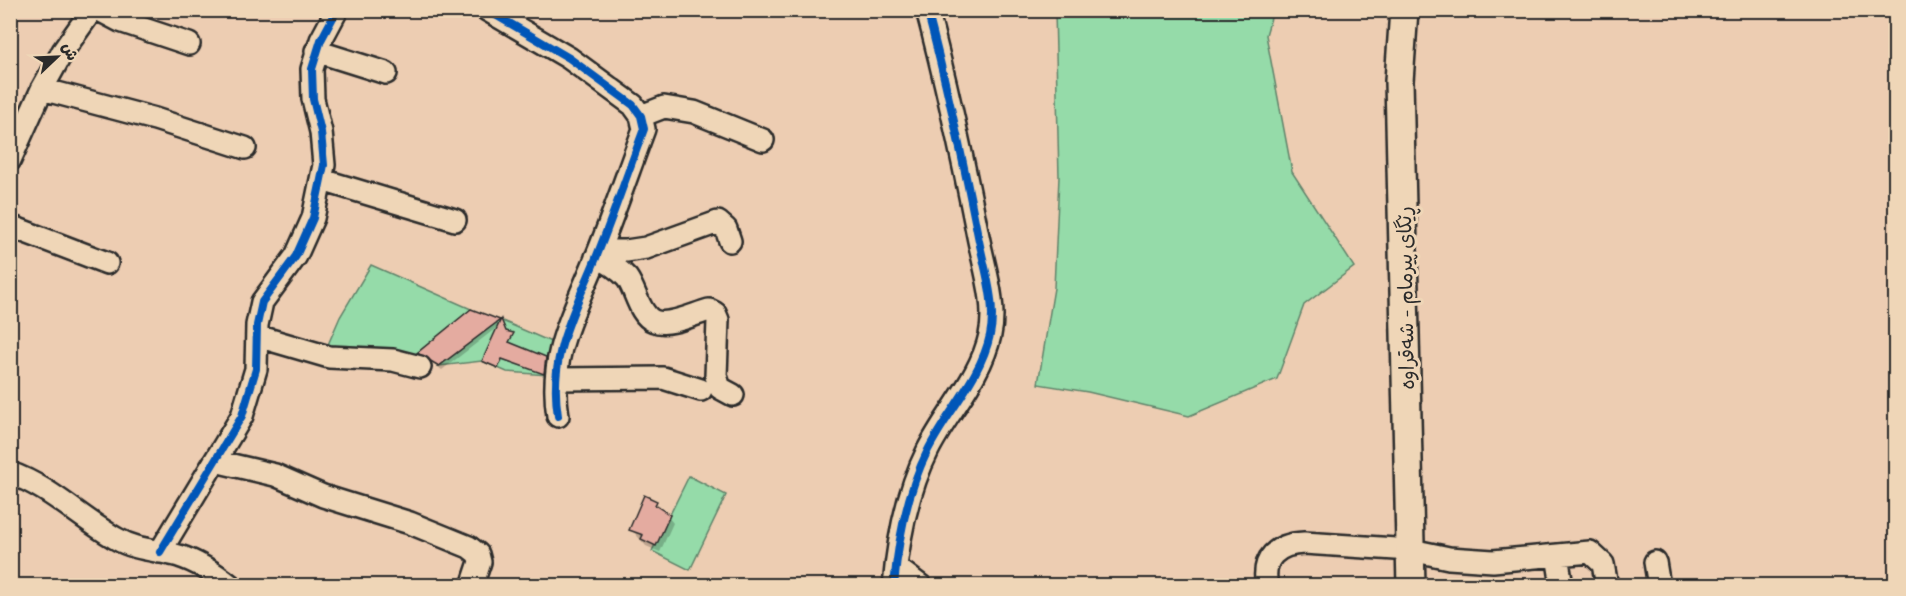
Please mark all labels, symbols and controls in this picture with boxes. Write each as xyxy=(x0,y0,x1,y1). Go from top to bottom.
north arrow xyxy=(27,27,87,87)
text: ش xyxy=(58,39,83,63)
street label: ڕێگای پیرمام - شەقراوە xyxy=(1391,206,1424,390)

